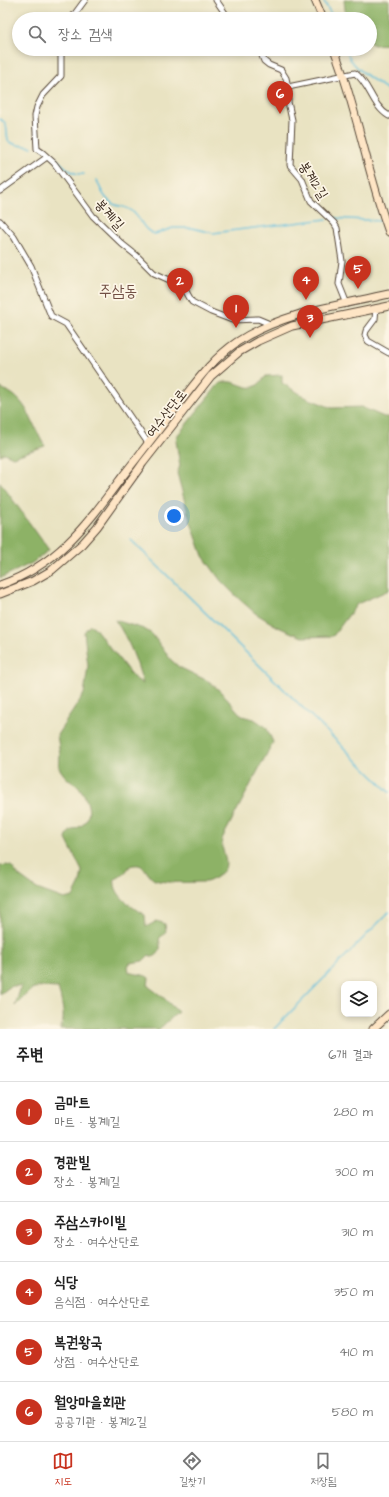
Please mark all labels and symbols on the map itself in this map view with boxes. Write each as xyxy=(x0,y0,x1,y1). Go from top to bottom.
pin: 6 xyxy=(267,81,293,114)
street label: 봉계2길 xyxy=(294,158,333,204)
street label: 봉계1길 xyxy=(90,195,129,235)
pin: 5 xyxy=(345,256,371,289)
pin: 4 xyxy=(293,267,319,300)
pin: 2 xyxy=(167,268,193,301)
district label: 주삼동 xyxy=(99,280,137,302)
pin: 1 xyxy=(223,295,249,328)
pin: 3 xyxy=(297,305,323,338)
street label: 여수산단로 xyxy=(142,385,192,442)
your location xyxy=(164,506,184,526)

